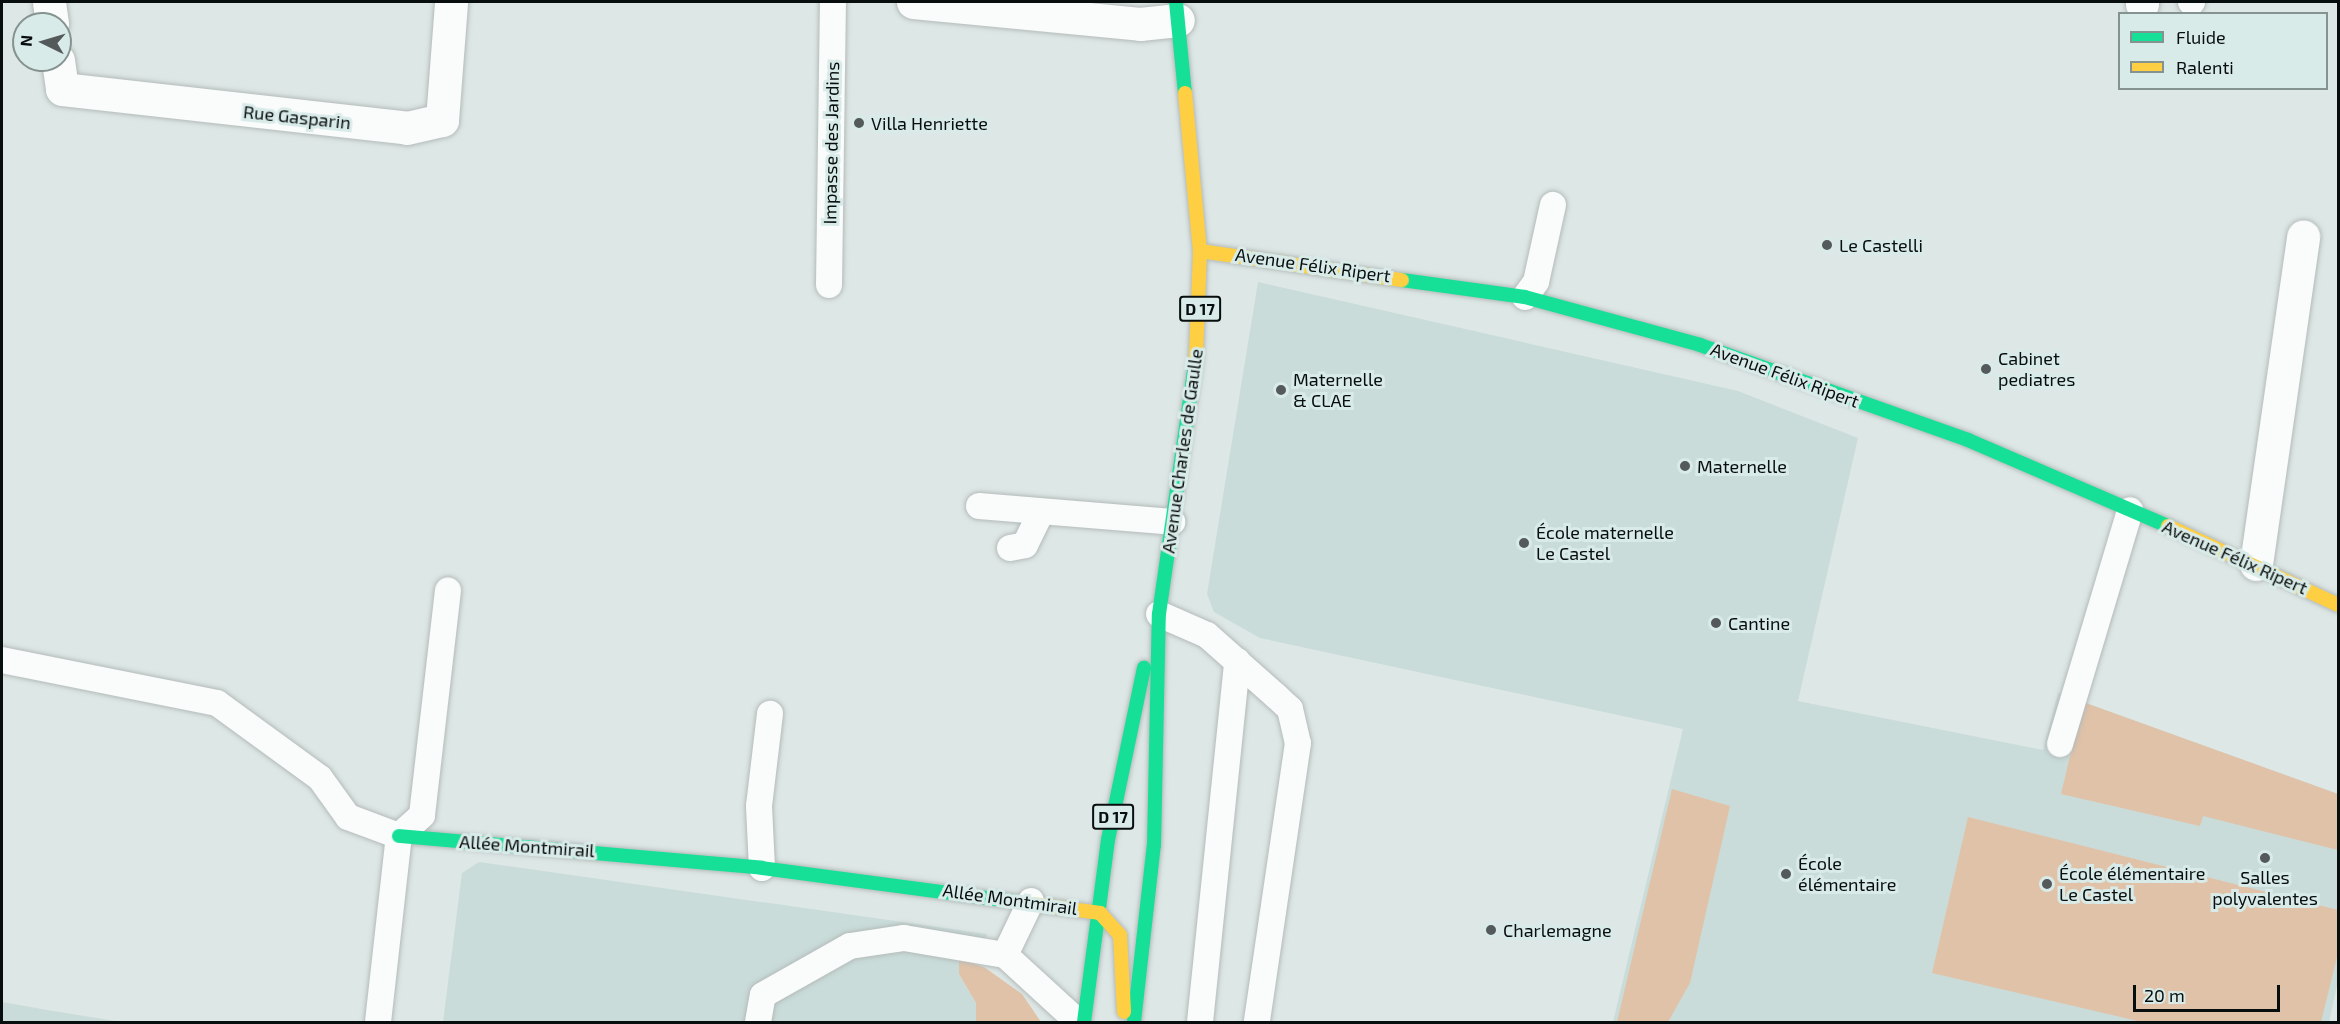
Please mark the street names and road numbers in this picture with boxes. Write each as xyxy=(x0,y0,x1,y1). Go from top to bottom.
street label: Impasse des Jardins xyxy=(819,61,843,225)
street label: Rue Gasparin xyxy=(242,101,352,133)
street label: Avenue Félix Ripert xyxy=(1234,243,1392,287)
road number: D 17 xyxy=(1179,296,1221,322)
street label: Avenue Félix Ripert xyxy=(1708,338,1862,412)
street label: Avenue Charles de Gaulle xyxy=(1157,347,1207,555)
street label: Avenue Félix Ripert xyxy=(2159,515,2311,599)
road number: D 17 xyxy=(1092,804,1134,830)
street label: Allée Montmirail xyxy=(459,830,595,862)
street label: Allée Montmirail xyxy=(941,879,1079,919)

